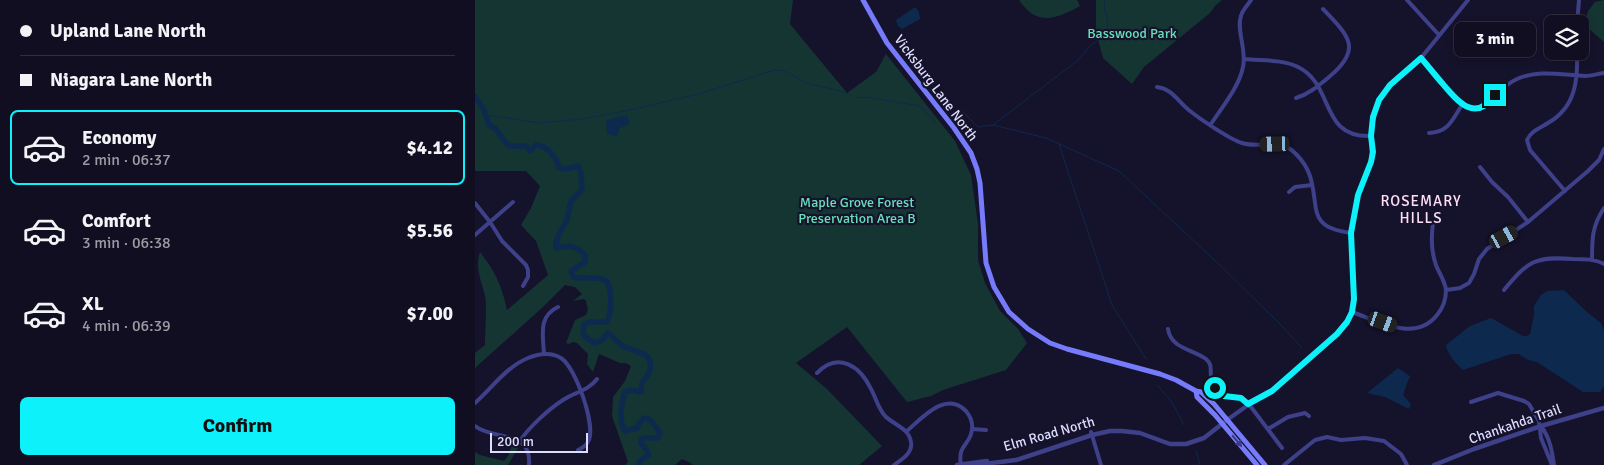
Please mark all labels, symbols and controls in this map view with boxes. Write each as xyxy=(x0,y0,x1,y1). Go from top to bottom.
map controls xyxy=(1544,15,1589,60)
button: layers xyxy=(1544,15,1589,60)
text: Upland Lane North xyxy=(50,19,206,43)
callout: 3 min xyxy=(1454,22,1536,58)
park label: Basswood Park xyxy=(1087,25,1177,42)
text: 3 min xyxy=(1476,29,1514,49)
street label: Vicksburg Lane North xyxy=(890,31,982,145)
text: Niagara Lane North xyxy=(50,68,212,92)
route end xyxy=(1484,84,1506,106)
icon: car xyxy=(22,125,67,170)
text: Economy xyxy=(82,126,156,150)
text: $4.12 xyxy=(407,136,453,160)
car xyxy=(1259,136,1290,152)
text: 2 min · 06:37 xyxy=(82,150,171,170)
district label: ROSEMARY HILLS xyxy=(1381,192,1461,227)
park label: Maple Grove Forest Preservation Area B xyxy=(798,194,916,227)
icon: car xyxy=(22,208,67,253)
text: Comfort xyxy=(82,209,151,233)
text: $5.56 xyxy=(407,219,453,243)
car xyxy=(1487,223,1520,251)
text: 3 min · 06:38 xyxy=(82,233,171,253)
icon: car xyxy=(22,291,67,336)
text: XL xyxy=(82,292,104,316)
text: $7.00 xyxy=(407,302,453,326)
car xyxy=(1366,310,1399,334)
text: 4 min · 06:39 xyxy=(82,316,171,336)
route start xyxy=(1204,377,1226,399)
button: Confirm xyxy=(20,397,455,455)
street label: Chankahda Trail xyxy=(1467,400,1563,448)
street label: Elm Road North xyxy=(1001,413,1097,455)
scale bar xyxy=(490,430,587,453)
text: 200 m xyxy=(497,433,534,450)
one-way arrow xyxy=(1231,435,1242,448)

